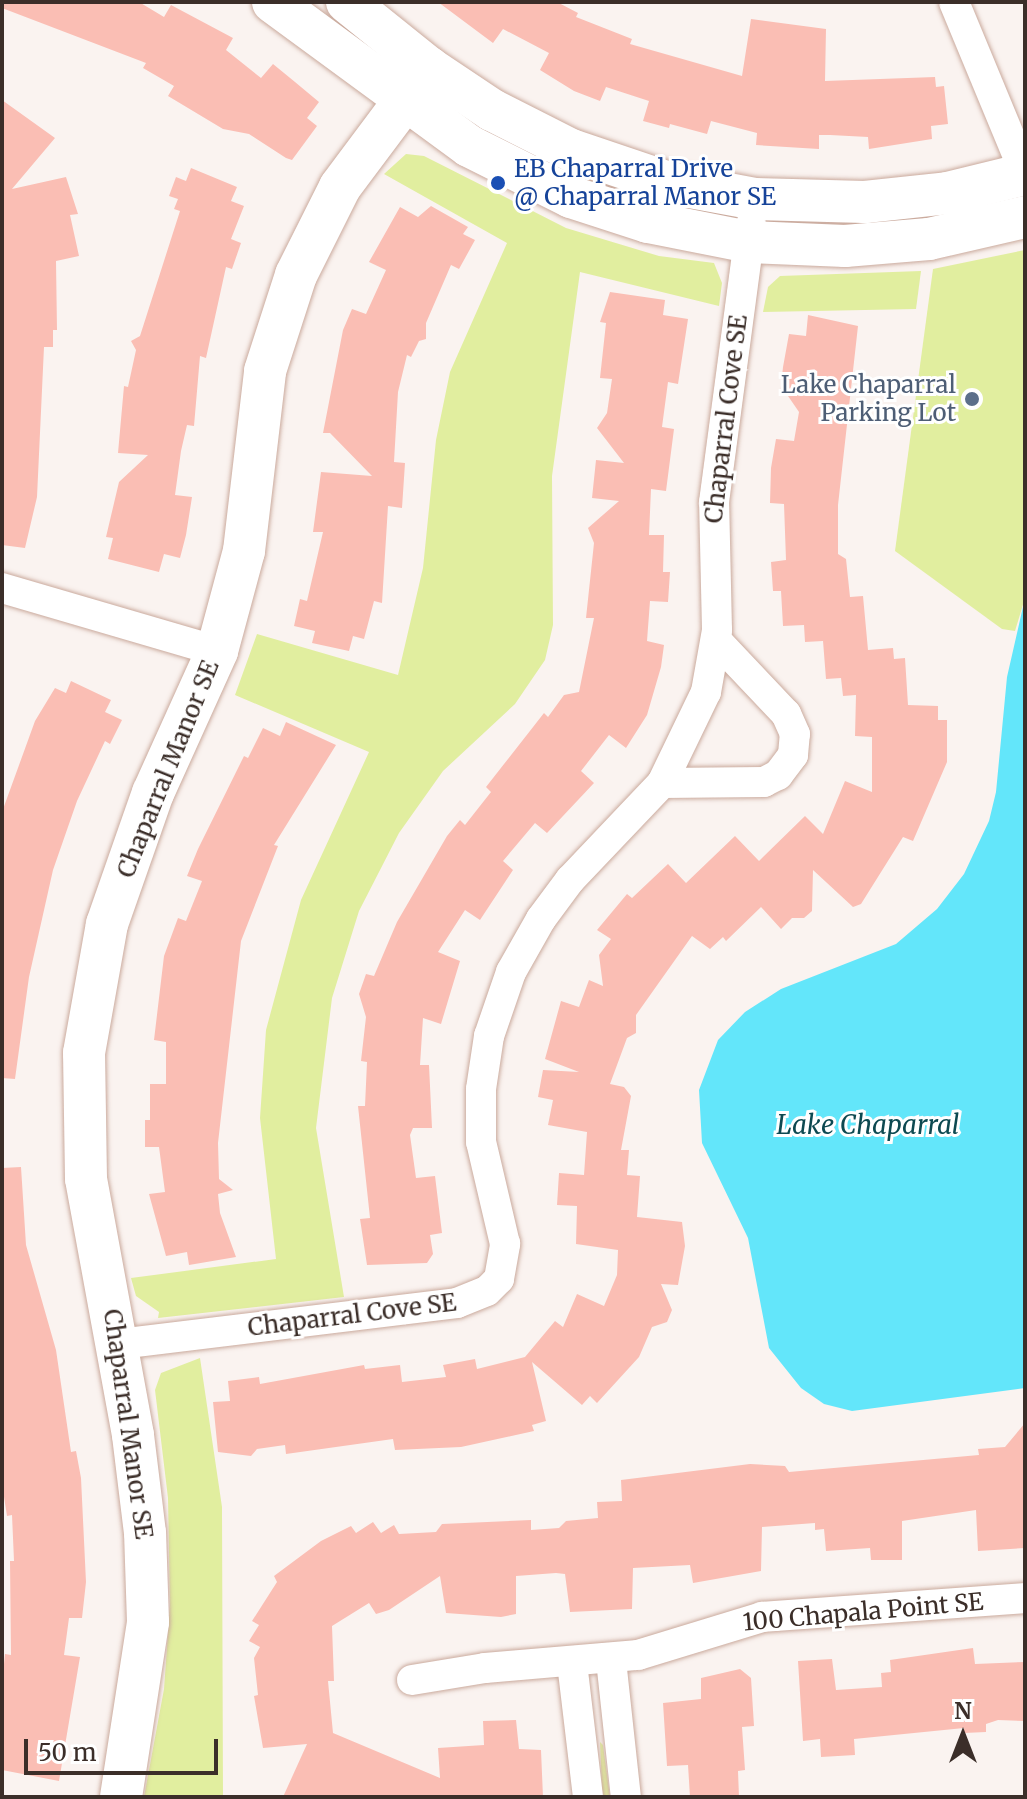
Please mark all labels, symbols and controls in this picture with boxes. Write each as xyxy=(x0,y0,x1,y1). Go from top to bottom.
place label: EB Chaparral Drive @ Chaparral Manor SE xyxy=(514,155,776,211)
marker: EB Chaparral Drive @ Chaparral Manor SE xyxy=(489,174,507,192)
street label: Chaparral Cove SE xyxy=(699,313,753,525)
place label: Lake Chaparral Parking Lot xyxy=(781,371,956,427)
marker: Lake Chaparral Parking Lot xyxy=(963,390,981,408)
street label: Chaparral Manor SE xyxy=(111,656,225,882)
water label: Lake Chaparral xyxy=(776,1109,960,1141)
street label: Chaparral Cove SE xyxy=(246,1288,458,1342)
street label: Chaparral Manor SE xyxy=(98,1307,158,1541)
street label: 100 Chapala Point SE xyxy=(742,1587,984,1637)
north arrow xyxy=(923,1695,1003,1775)
text: N xyxy=(954,1697,972,1725)
scale bar xyxy=(28,1723,222,1773)
text: 50 m xyxy=(38,1737,97,1768)

